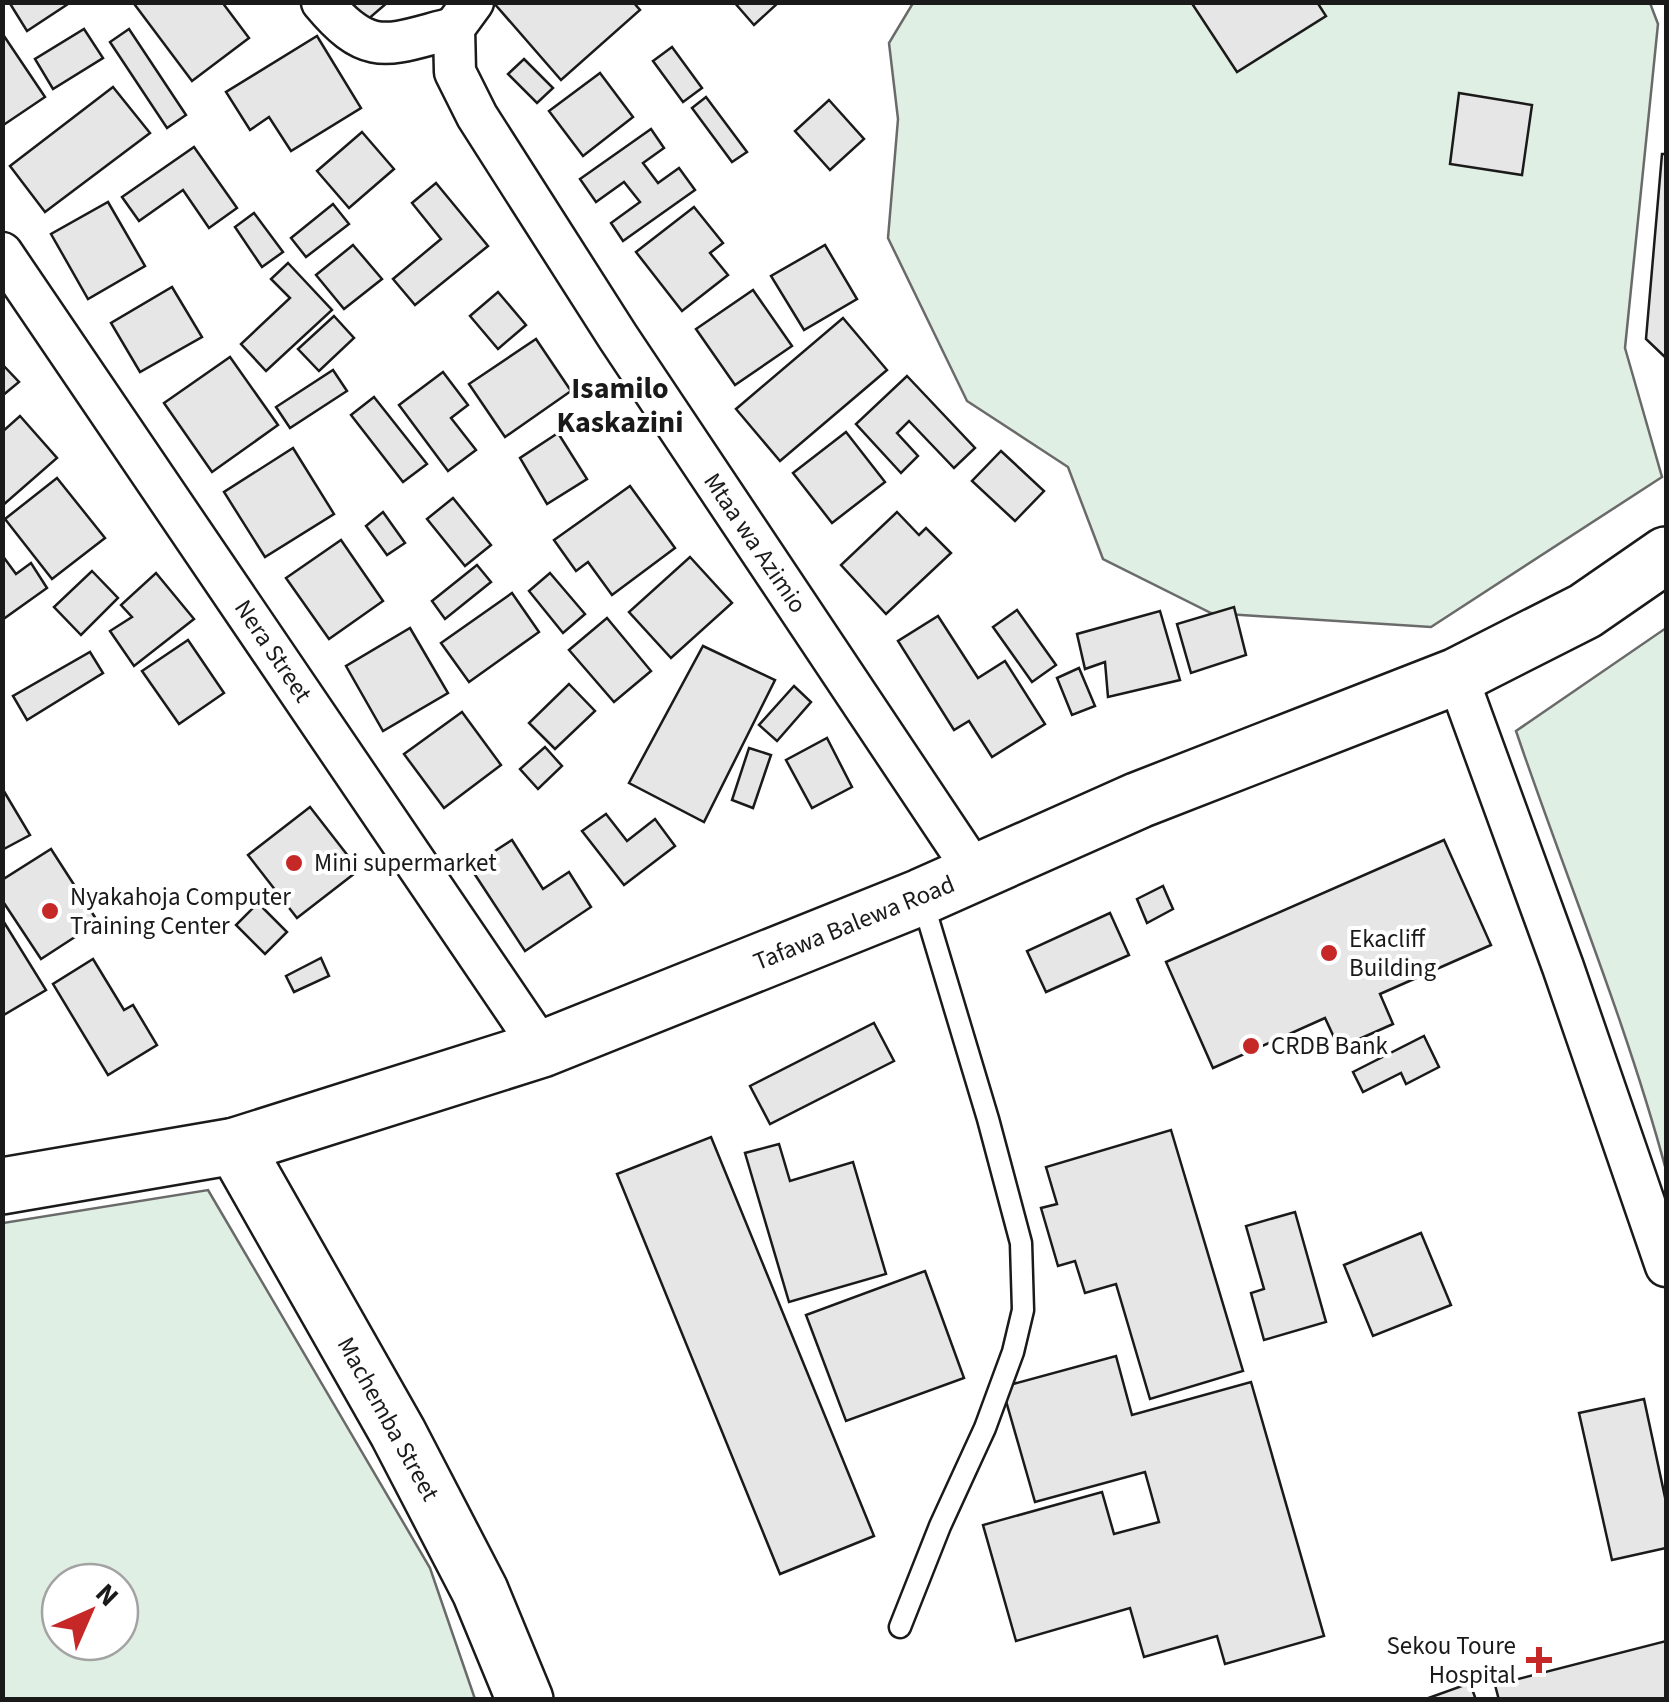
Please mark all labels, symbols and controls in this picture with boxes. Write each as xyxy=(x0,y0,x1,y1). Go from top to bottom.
district label: Isamilo Kaskazini xyxy=(557,367,684,444)
street label: Mtaa wa Azimio xyxy=(695,466,815,620)
street label: Nera Street xyxy=(225,592,321,710)
place label: Mini supermarket xyxy=(314,845,497,881)
marker: Mini supermarket xyxy=(283,852,305,874)
street label: Tafawa Balewa Road xyxy=(748,866,960,980)
place label: Nyakahoja Computer Training Center xyxy=(70,879,291,944)
marker: Nyakahoja Computer Training Center xyxy=(39,900,61,922)
place label: Ekacliff Building xyxy=(1349,921,1437,986)
marker: Ekacliff Building xyxy=(1318,942,1340,964)
place label: CRDB Bank xyxy=(1271,1028,1389,1064)
marker: CRDB Bank xyxy=(1240,1035,1262,1057)
street label: Machemba Street xyxy=(328,1330,448,1508)
north arrow xyxy=(40,1562,140,1662)
text: N xyxy=(86,1574,128,1616)
place label: Sekou Toure Hospital xyxy=(1386,1628,1516,1693)
marker: Sekou Toure Hospital xyxy=(1526,1647,1552,1673)

